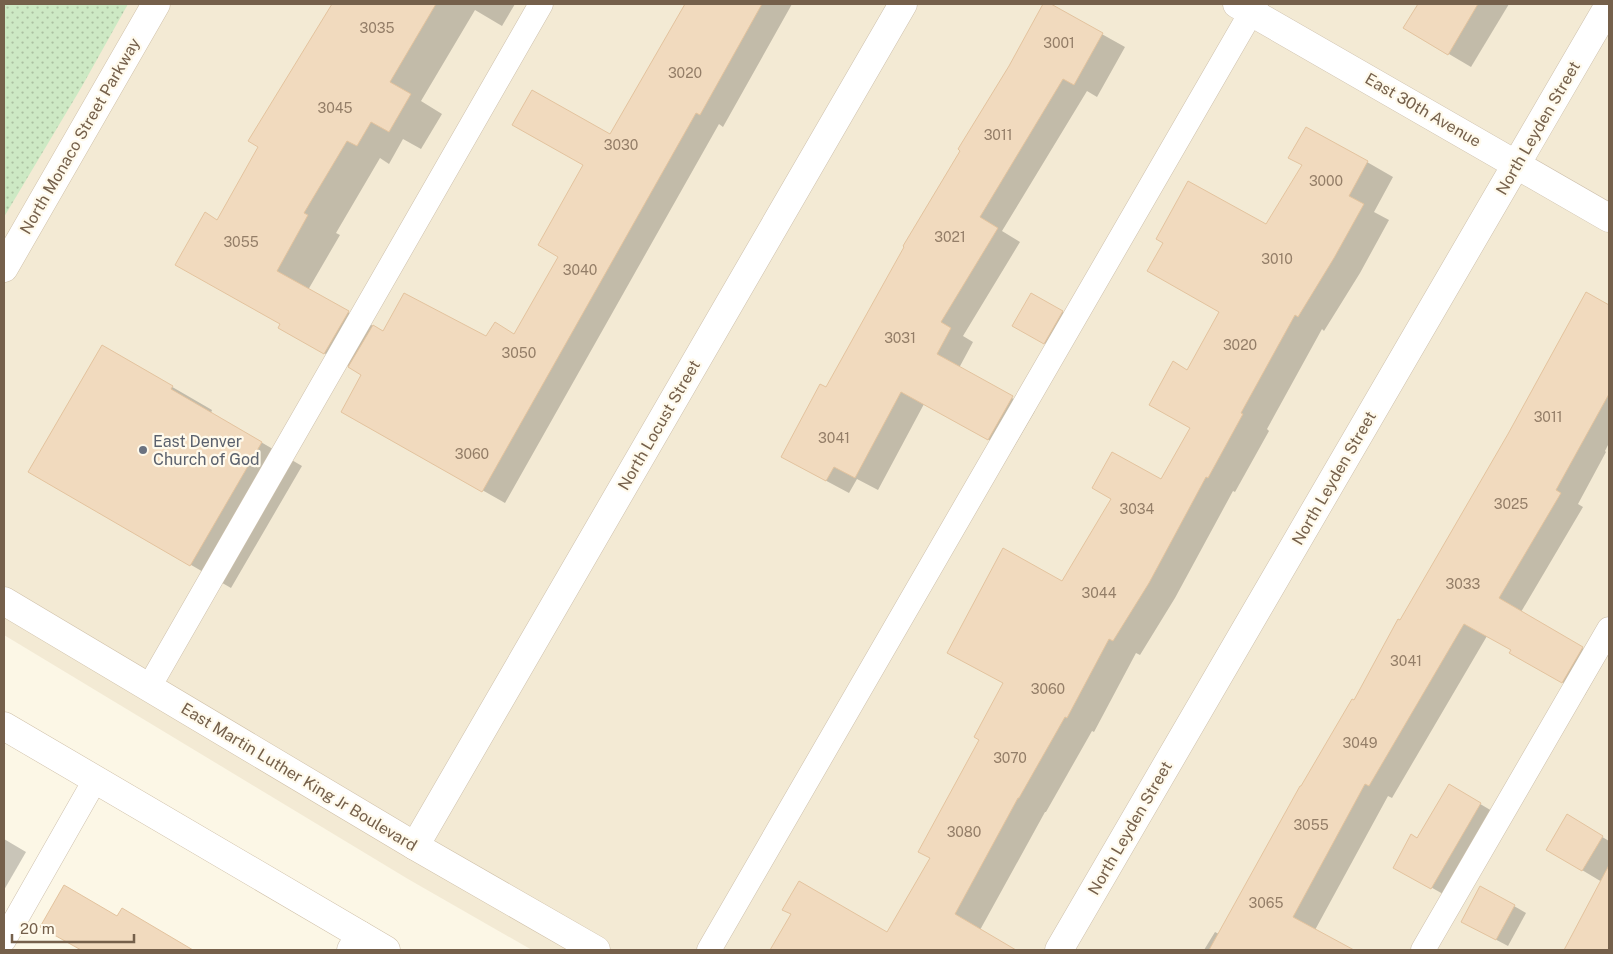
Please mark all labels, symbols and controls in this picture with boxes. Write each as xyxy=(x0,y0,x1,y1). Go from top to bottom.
house number: 3035 xyxy=(360,20,395,36)
street label: North Monaco Street Parkway xyxy=(16,34,144,237)
house number: 3001 xyxy=(1043,35,1075,51)
street label: North Leyden Street xyxy=(1492,58,1584,198)
house number: 3020 xyxy=(668,65,702,81)
street label: East 30th Avenue xyxy=(1362,69,1484,151)
house number: 3045 xyxy=(318,100,352,116)
house number: 3011 xyxy=(984,127,1012,143)
house number: 3030 xyxy=(604,137,638,153)
house number: 3000 xyxy=(1309,173,1343,189)
house number: 3021 xyxy=(934,229,966,245)
house number: 3055 xyxy=(223,234,259,250)
house number: 3010 xyxy=(1261,251,1293,267)
house number: 3040 xyxy=(563,262,597,278)
house number: 3031 xyxy=(884,330,916,346)
house number: 3020 xyxy=(1223,337,1257,353)
house number: 3050 xyxy=(502,345,536,361)
street label: North Locust Street xyxy=(614,357,704,493)
street label: North Leyden Street xyxy=(1288,408,1380,548)
house number: 3011 xyxy=(1534,409,1562,425)
house number: 3041 xyxy=(818,430,850,446)
place label: East Denver Church of God xyxy=(153,432,260,469)
marker: East Denver Church of God xyxy=(137,444,149,456)
house number: 3060 xyxy=(455,446,489,462)
house number: 3025 xyxy=(1494,496,1528,512)
house number: 3034 xyxy=(1120,501,1155,517)
house number: 3033 xyxy=(1446,576,1481,592)
house number: 3044 xyxy=(1082,585,1117,601)
house number: 3041 xyxy=(1390,653,1422,669)
house number: 3060 xyxy=(1031,681,1065,697)
street label: East Martin Luther King Jr Boulevard xyxy=(178,699,420,855)
house number: 3049 xyxy=(1343,735,1378,751)
house number: 3070 xyxy=(993,750,1027,766)
street label: North Leyden Street xyxy=(1084,758,1176,898)
house number: 3055 xyxy=(1293,817,1329,833)
house number: 3080 xyxy=(947,824,981,840)
house number: 3065 xyxy=(1249,895,1283,911)
scale bar xyxy=(12,912,135,944)
text: 20 m xyxy=(20,920,55,937)

